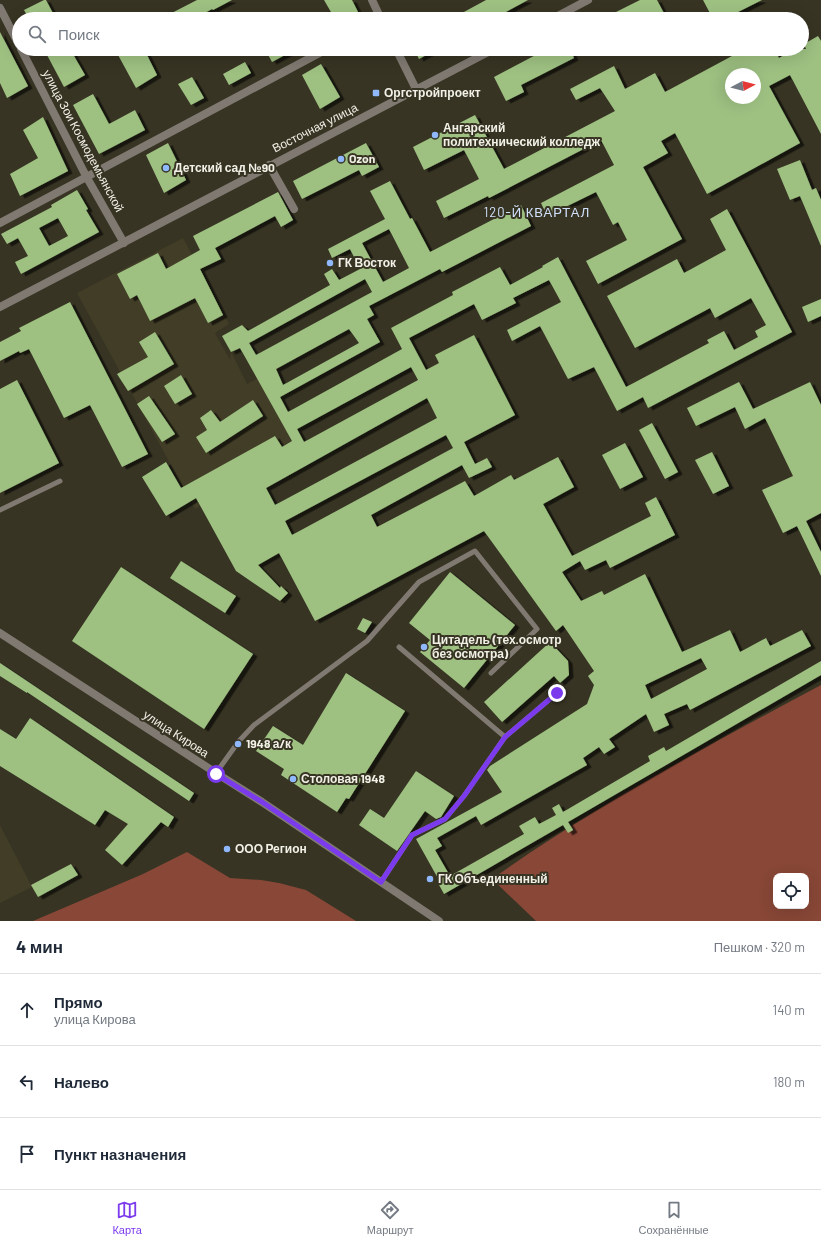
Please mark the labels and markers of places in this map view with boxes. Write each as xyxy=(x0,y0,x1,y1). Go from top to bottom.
place label: Оргстройпроект xyxy=(384,85,481,100)
marker: Оргстройпроект xyxy=(371,88,381,98)
place label: Ангарский политехнический колледж xyxy=(443,120,601,149)
marker: Ангарский политехнический колледж xyxy=(430,130,440,140)
place label: Ozon xyxy=(349,151,375,165)
marker: Ozon xyxy=(336,154,346,164)
place label: Детский сад №90 xyxy=(174,160,275,175)
marker: Детский сад №90 xyxy=(161,163,171,173)
place label: ГК Восток xyxy=(338,255,397,269)
marker: ГК Восток xyxy=(325,258,335,268)
place label: Цитадель (тех.осмотр без осмотра) xyxy=(432,632,562,661)
marker: Цитадель (тех.осмотр без осмотра) xyxy=(419,642,429,652)
place label: 1948 а/к xyxy=(246,736,292,750)
marker: 1948 а/к xyxy=(233,739,243,749)
place label: Столовая 1948 xyxy=(301,771,385,785)
marker: Столовая 1948 xyxy=(288,774,298,784)
place label: ООО Регион xyxy=(235,841,307,855)
marker: ООО Регион xyxy=(222,844,232,854)
place label: ГК Объединенный xyxy=(438,871,548,886)
marker: ГК Объединенный xyxy=(425,874,435,884)

